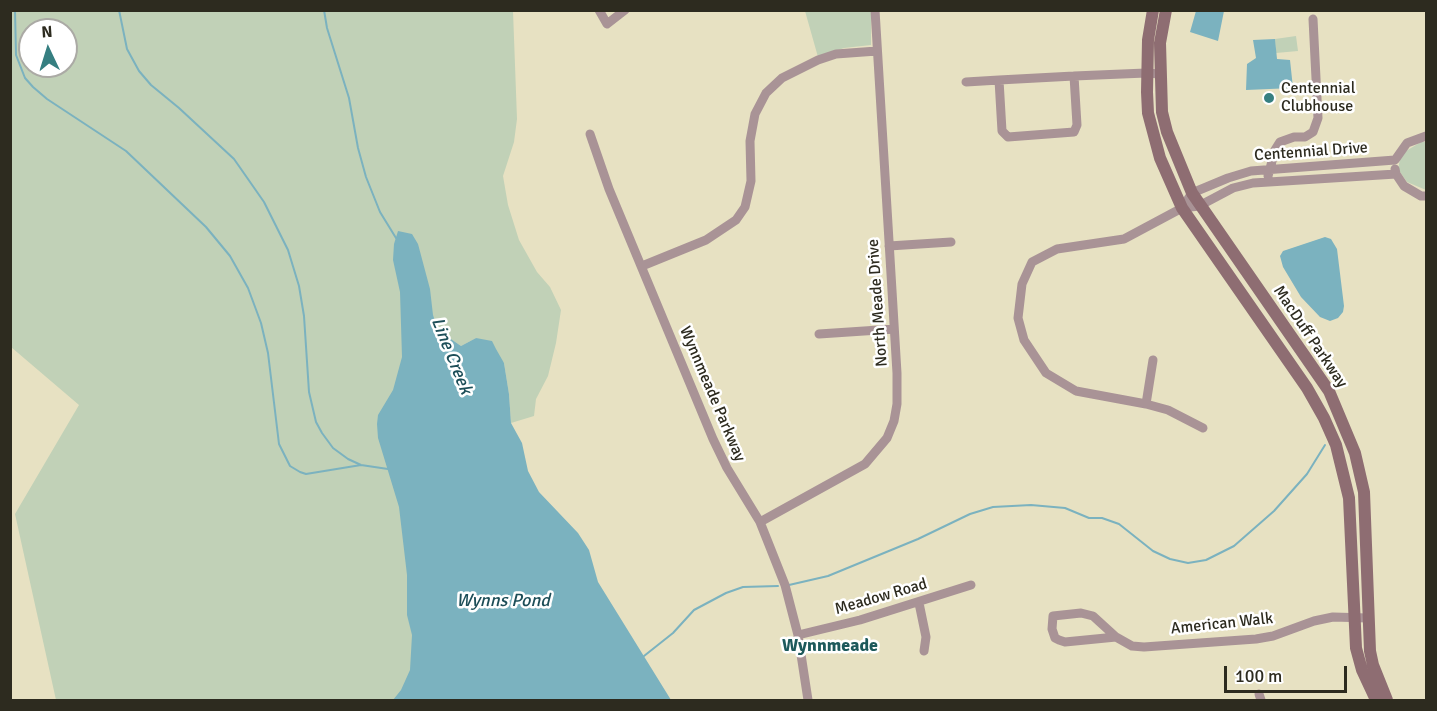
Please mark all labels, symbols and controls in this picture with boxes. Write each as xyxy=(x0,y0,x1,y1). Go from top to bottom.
north arrow xyxy=(18,18,78,78)
text: N xyxy=(41,22,53,42)
place label: Centennial Clubhouse xyxy=(1281,79,1355,117)
marker: Centennial Clubhouse xyxy=(1262,91,1276,105)
street label: Centennial Drive xyxy=(1254,138,1368,166)
street label: North Meade Drive xyxy=(864,238,892,368)
street label: MacDuff Parkway xyxy=(1269,282,1351,392)
water label: Line Creek xyxy=(426,314,476,398)
street label: Wynnmeade Parkway xyxy=(675,324,749,464)
street label: Meadow Road xyxy=(833,575,929,619)
water label: Wynns Pond xyxy=(456,590,550,612)
street label: American Walk xyxy=(1170,609,1274,639)
district label: Wynnmeade xyxy=(782,635,878,657)
scale bar xyxy=(1227,654,1350,692)
text: 100 m xyxy=(1235,665,1282,687)

